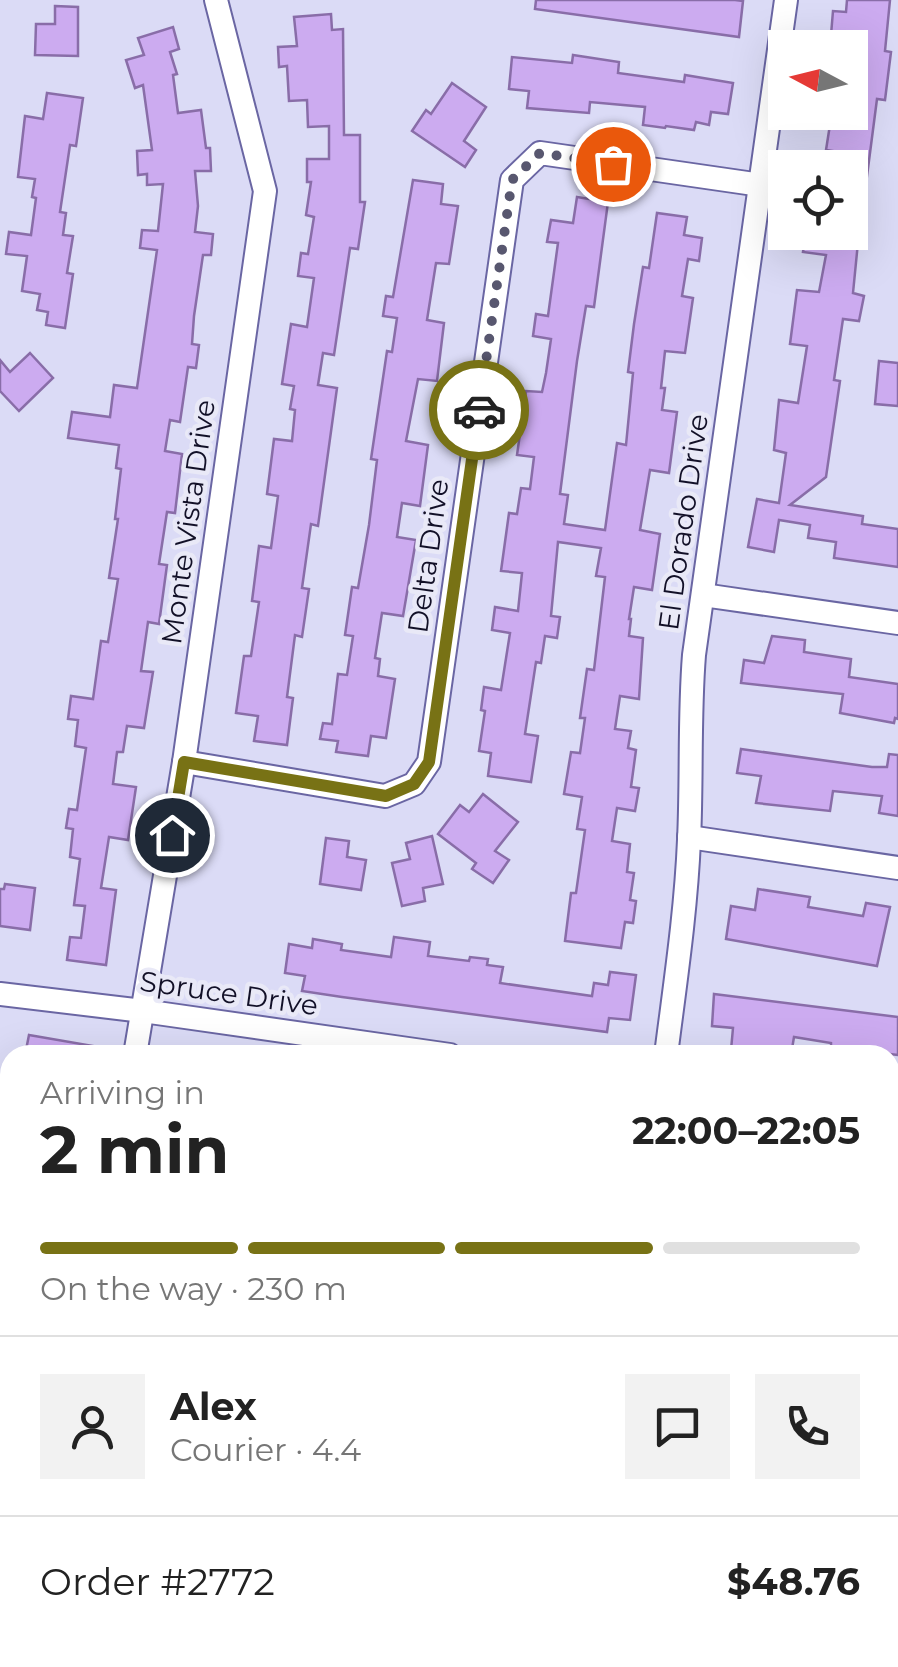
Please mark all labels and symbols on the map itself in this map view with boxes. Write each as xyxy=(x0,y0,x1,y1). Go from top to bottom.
north arrow xyxy=(768,30,868,130)
pin xyxy=(571,122,656,207)
courier xyxy=(429,360,529,460)
street label: Monte Vista Drive xyxy=(154,398,222,646)
street label: El Dorado Drive xyxy=(651,412,715,632)
street label: Delta Drive xyxy=(400,477,456,635)
pin xyxy=(130,793,215,878)
street label: Spruce Drive xyxy=(138,964,320,1022)

